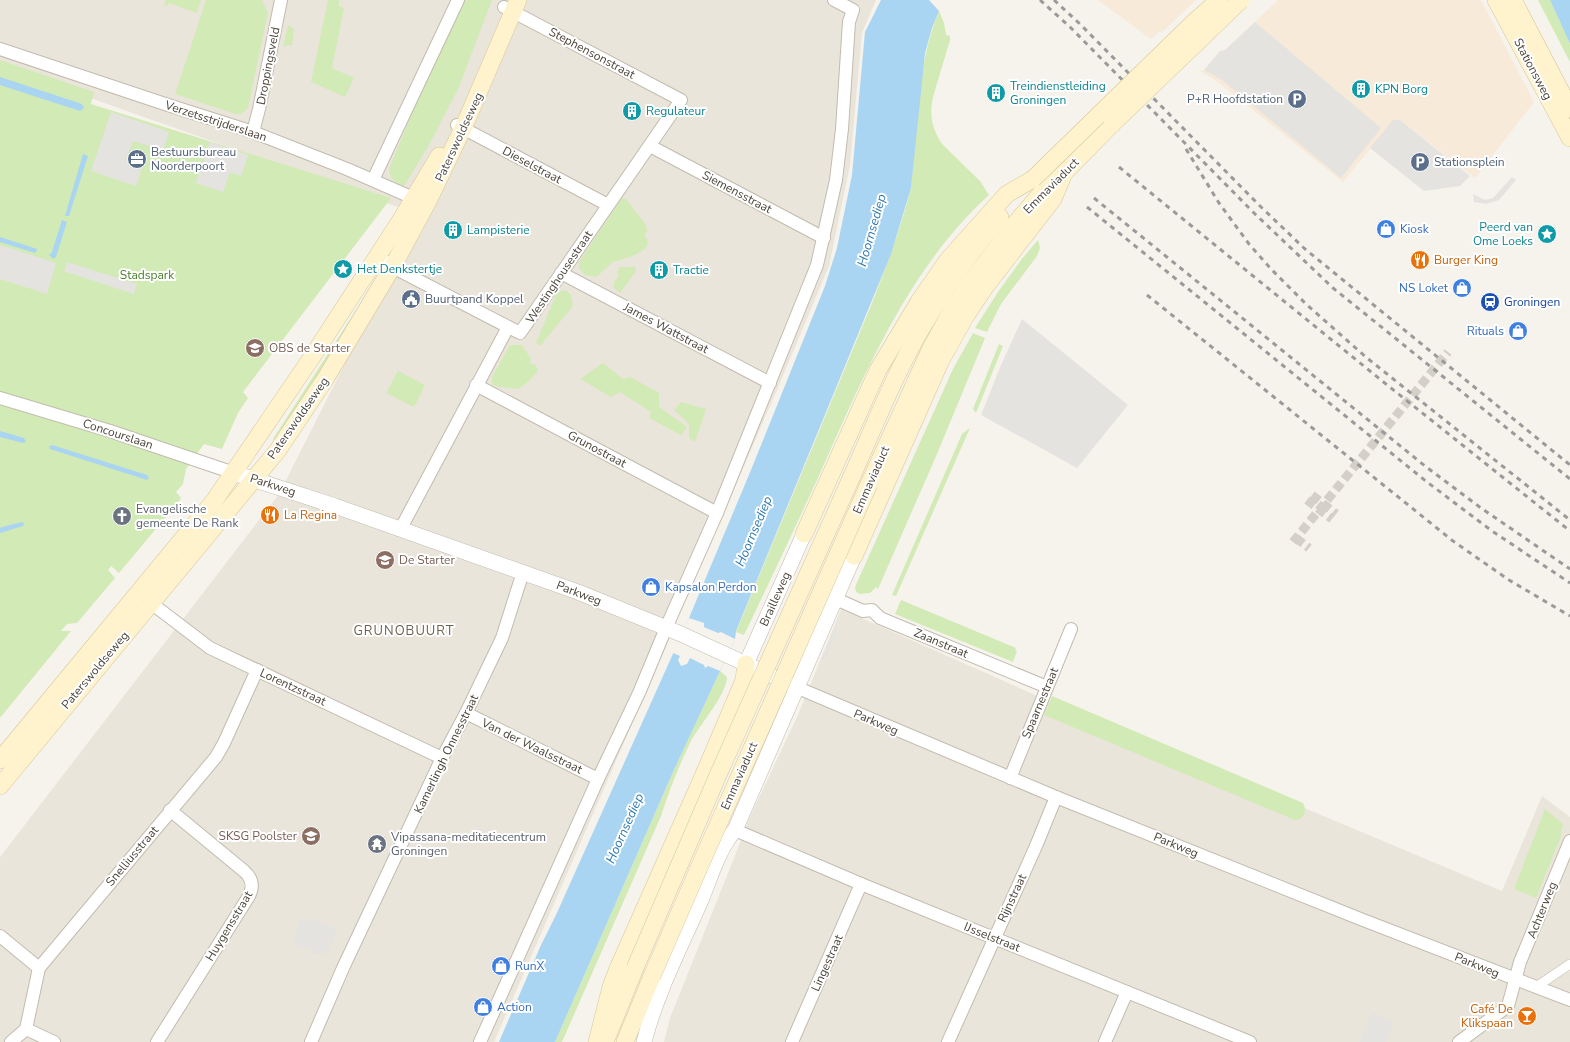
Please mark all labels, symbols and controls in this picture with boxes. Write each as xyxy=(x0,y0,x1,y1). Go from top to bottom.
street label: Stephensonstraat xyxy=(546,24,638,83)
street label: Droppingsveld xyxy=(253,26,283,106)
street label: Stationsweg xyxy=(1510,35,1556,103)
place label: Treindienstleiding Groningen xyxy=(1010,78,1106,108)
building icon: KPN Borg xyxy=(1350,78,1372,100)
place label: KPN Borg xyxy=(1375,81,1428,97)
building icon: Treindienstleiding Groningen xyxy=(985,82,1007,104)
parking icon: P+R Hoofdstation xyxy=(1286,88,1308,110)
street label: Paterswoldseweg xyxy=(431,90,487,184)
place label: P+R Hoofdstation xyxy=(1187,91,1283,107)
street label: Verzetsstrijderslaan xyxy=(162,97,269,145)
building icon: Regulateur xyxy=(621,100,643,122)
place label: Regulateur xyxy=(646,103,706,119)
street label: Dieselstraat xyxy=(500,143,565,188)
place label: Bestuursbureau Noorderpoort xyxy=(151,144,236,174)
office icon: Bestuursbureau Noorderpoort xyxy=(126,148,148,170)
parking icon: Stationsplein xyxy=(1409,151,1431,173)
street label: Emmaviaduct xyxy=(1020,154,1083,217)
place label: Stationsplein xyxy=(1434,154,1505,170)
street label: Siemensstraat xyxy=(699,167,775,217)
water label: Hoornsediep xyxy=(853,192,891,269)
shop icon: Kiosk xyxy=(1375,218,1397,240)
building icon: Lampisterie xyxy=(442,219,464,241)
place label: Peerd van Ome Loeks xyxy=(1473,219,1533,249)
place label: Kiosk xyxy=(1400,221,1430,237)
place label: Lampisterie xyxy=(467,222,530,238)
place icon: Peerd van Ome Loeks xyxy=(1536,223,1558,245)
street label: Westinghousestraat xyxy=(522,227,597,327)
restaurant icon: Burger King xyxy=(1409,249,1431,271)
place label: Burger King xyxy=(1434,252,1498,268)
place icon: Het Denkstertje xyxy=(332,258,354,280)
building icon: Tractie xyxy=(648,259,670,281)
place label: Het Denkstertje xyxy=(357,261,442,277)
place label: Tractie xyxy=(673,262,709,278)
park label: Stadspark xyxy=(120,267,175,283)
shop icon: NS Loket xyxy=(1451,277,1473,299)
place label: NS Loket xyxy=(1399,280,1449,296)
public building icon: Buurtpand Koppel xyxy=(400,288,422,310)
place label: Buurtpand Koppel xyxy=(425,291,524,307)
station icon: Groningen xyxy=(1479,291,1501,313)
place label: Groningen xyxy=(1504,294,1560,310)
street label: James Wattstraat xyxy=(620,298,712,357)
shop icon: Rituals xyxy=(1507,320,1529,342)
place label: Rituals xyxy=(1467,323,1504,339)
school or university icon: OBS de Starter xyxy=(244,337,266,359)
place label: OBS de Starter xyxy=(269,340,351,356)
street label: Paterswoldseweg xyxy=(264,374,332,462)
street label: Concourslaan xyxy=(81,415,155,453)
street label: Grunostraat xyxy=(565,427,630,472)
street label: Emmaviaduct xyxy=(849,443,893,516)
street label: Parkweg xyxy=(248,470,298,500)
water label: Hoornsediep xyxy=(731,494,777,569)
place label: Evangelische gemeente De Rank xyxy=(136,501,239,531)
restaurant icon: La Regina xyxy=(259,504,281,526)
church icon: Evangelische gemeente De Rank xyxy=(111,505,133,527)
place label: La Regina xyxy=(284,507,337,523)
school or university icon: De Starter xyxy=(374,549,396,571)
place label: De Starter xyxy=(399,552,455,568)
street label: Brailleweg xyxy=(756,569,794,629)
shop icon: Kapsalon Perdon xyxy=(640,576,662,598)
street label: Parkweg xyxy=(554,577,604,609)
place label: Kapsalon Perdon xyxy=(665,579,756,595)
district label: GRUNOBUURT xyxy=(353,622,455,640)
street label: Zaanstraat xyxy=(911,624,971,662)
street label: Paterswoldseweg xyxy=(58,628,132,712)
street label: Spaarnestraat xyxy=(1018,664,1062,741)
street label: Lorentzstraat xyxy=(257,665,329,710)
street label: Kamerlingh Onnesstraat xyxy=(410,691,482,816)
street label: Parkweg xyxy=(851,705,901,739)
street label: Van der Waalsstraat xyxy=(478,714,586,778)
street label: Emmaviaduct xyxy=(717,739,761,812)
water label: Hoornsediep xyxy=(602,791,648,866)
street label: Snelliusstraat xyxy=(102,822,162,890)
school or university icon: SKSG Poolster xyxy=(300,825,322,847)
place label: SKSG Poolster xyxy=(219,828,298,844)
place label: Vipassana-meditatiecentrum Groningen xyxy=(390,829,546,859)
street label: Parkweg xyxy=(1151,829,1201,861)
temple icon: Vipassana-meditatiecentrum Groningen xyxy=(366,833,388,855)
street label: Rijnstraat xyxy=(994,871,1030,925)
street label: Achterweg xyxy=(1523,879,1561,941)
street label: Huygensstraat xyxy=(202,887,257,964)
street label: IJsselstraat xyxy=(961,918,1023,956)
street label: Lingestraat xyxy=(807,931,847,994)
street label: Parkweg xyxy=(1452,949,1502,981)
shop icon: RunX xyxy=(490,955,512,977)
place label: RunX xyxy=(515,958,545,974)
shop icon: Action xyxy=(472,996,494,1018)
place label: Action xyxy=(497,999,532,1015)
place label: Café De Klikspaan xyxy=(1461,1001,1513,1031)
bar icon: Café De Klikspaan xyxy=(1516,1005,1538,1027)

